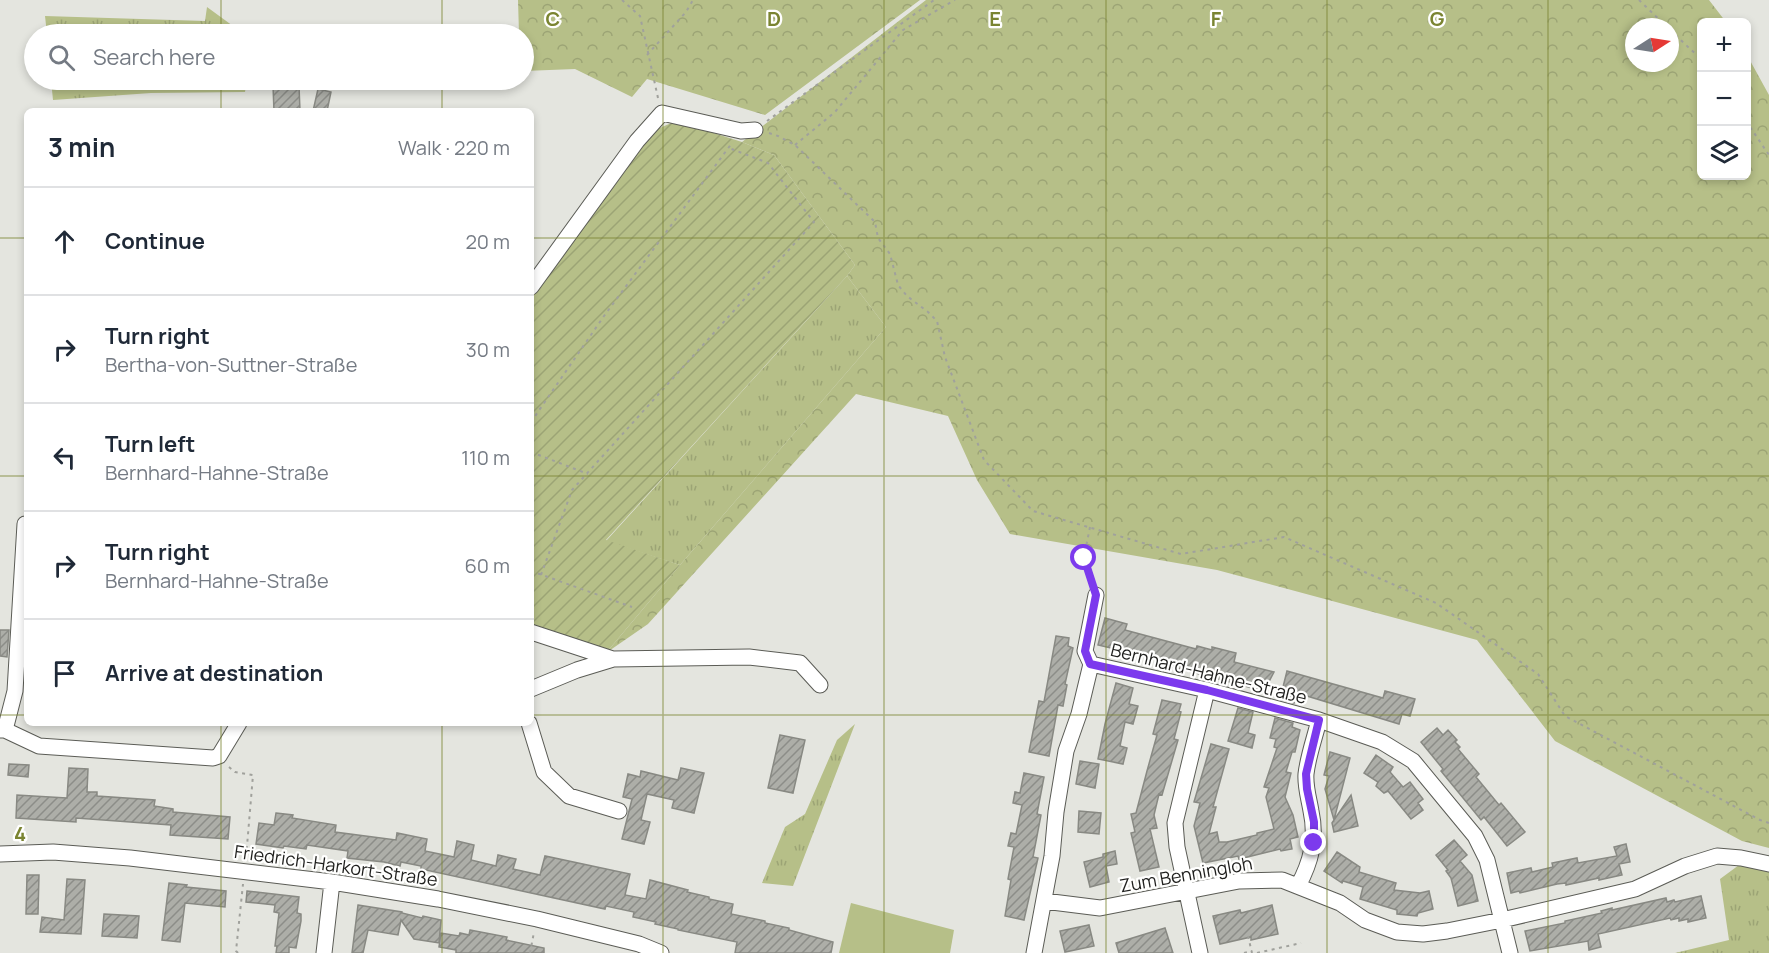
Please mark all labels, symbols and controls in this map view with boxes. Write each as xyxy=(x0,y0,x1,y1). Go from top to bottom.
text: C xyxy=(546,5,560,32)
text: D xyxy=(767,5,781,32)
text: E xyxy=(989,5,1001,32)
text: F xyxy=(1211,5,1222,32)
text: G xyxy=(1430,5,1445,32)
north arrow xyxy=(1625,18,1679,72)
map controls xyxy=(1697,18,1751,180)
button: + xyxy=(1697,18,1751,72)
search box xyxy=(24,24,534,90)
icon: search xyxy=(45,41,78,74)
text: Search here xyxy=(93,42,215,72)
button: − xyxy=(1697,72,1751,126)
button: layers xyxy=(1697,126,1751,180)
text: 3 min xyxy=(48,129,115,165)
text: Walk · 220 m xyxy=(398,134,510,161)
icon: ahead xyxy=(48,225,81,258)
text: Continue xyxy=(105,226,205,256)
text: 20 m xyxy=(465,228,510,255)
text: Turn right xyxy=(105,321,210,351)
icon: right xyxy=(48,333,81,366)
text: 30 m xyxy=(466,336,510,363)
text: Bertha-von-Suttner-Straße xyxy=(105,351,358,378)
text: Turn left xyxy=(105,429,195,459)
icon: left xyxy=(48,441,81,474)
text: 110 m xyxy=(461,444,510,471)
text: Bernhard-Hahne-Straße xyxy=(105,459,329,486)
text: Turn right xyxy=(105,537,210,567)
route start xyxy=(1070,544,1096,570)
icon: right xyxy=(48,549,81,582)
text: 60 m xyxy=(464,552,510,579)
text: Bernhard-Hahne-Straße xyxy=(105,567,329,594)
street label: Bernhard-Hahne-Straße xyxy=(1108,637,1310,709)
icon: arrive xyxy=(48,657,81,690)
text: Arrive at destination xyxy=(105,658,323,688)
text: 4 xyxy=(14,820,26,847)
route end xyxy=(1300,829,1326,855)
street label: Friedrich-Harkort-Straße xyxy=(233,839,439,891)
street label: Zum Benningloh xyxy=(1118,851,1254,897)

